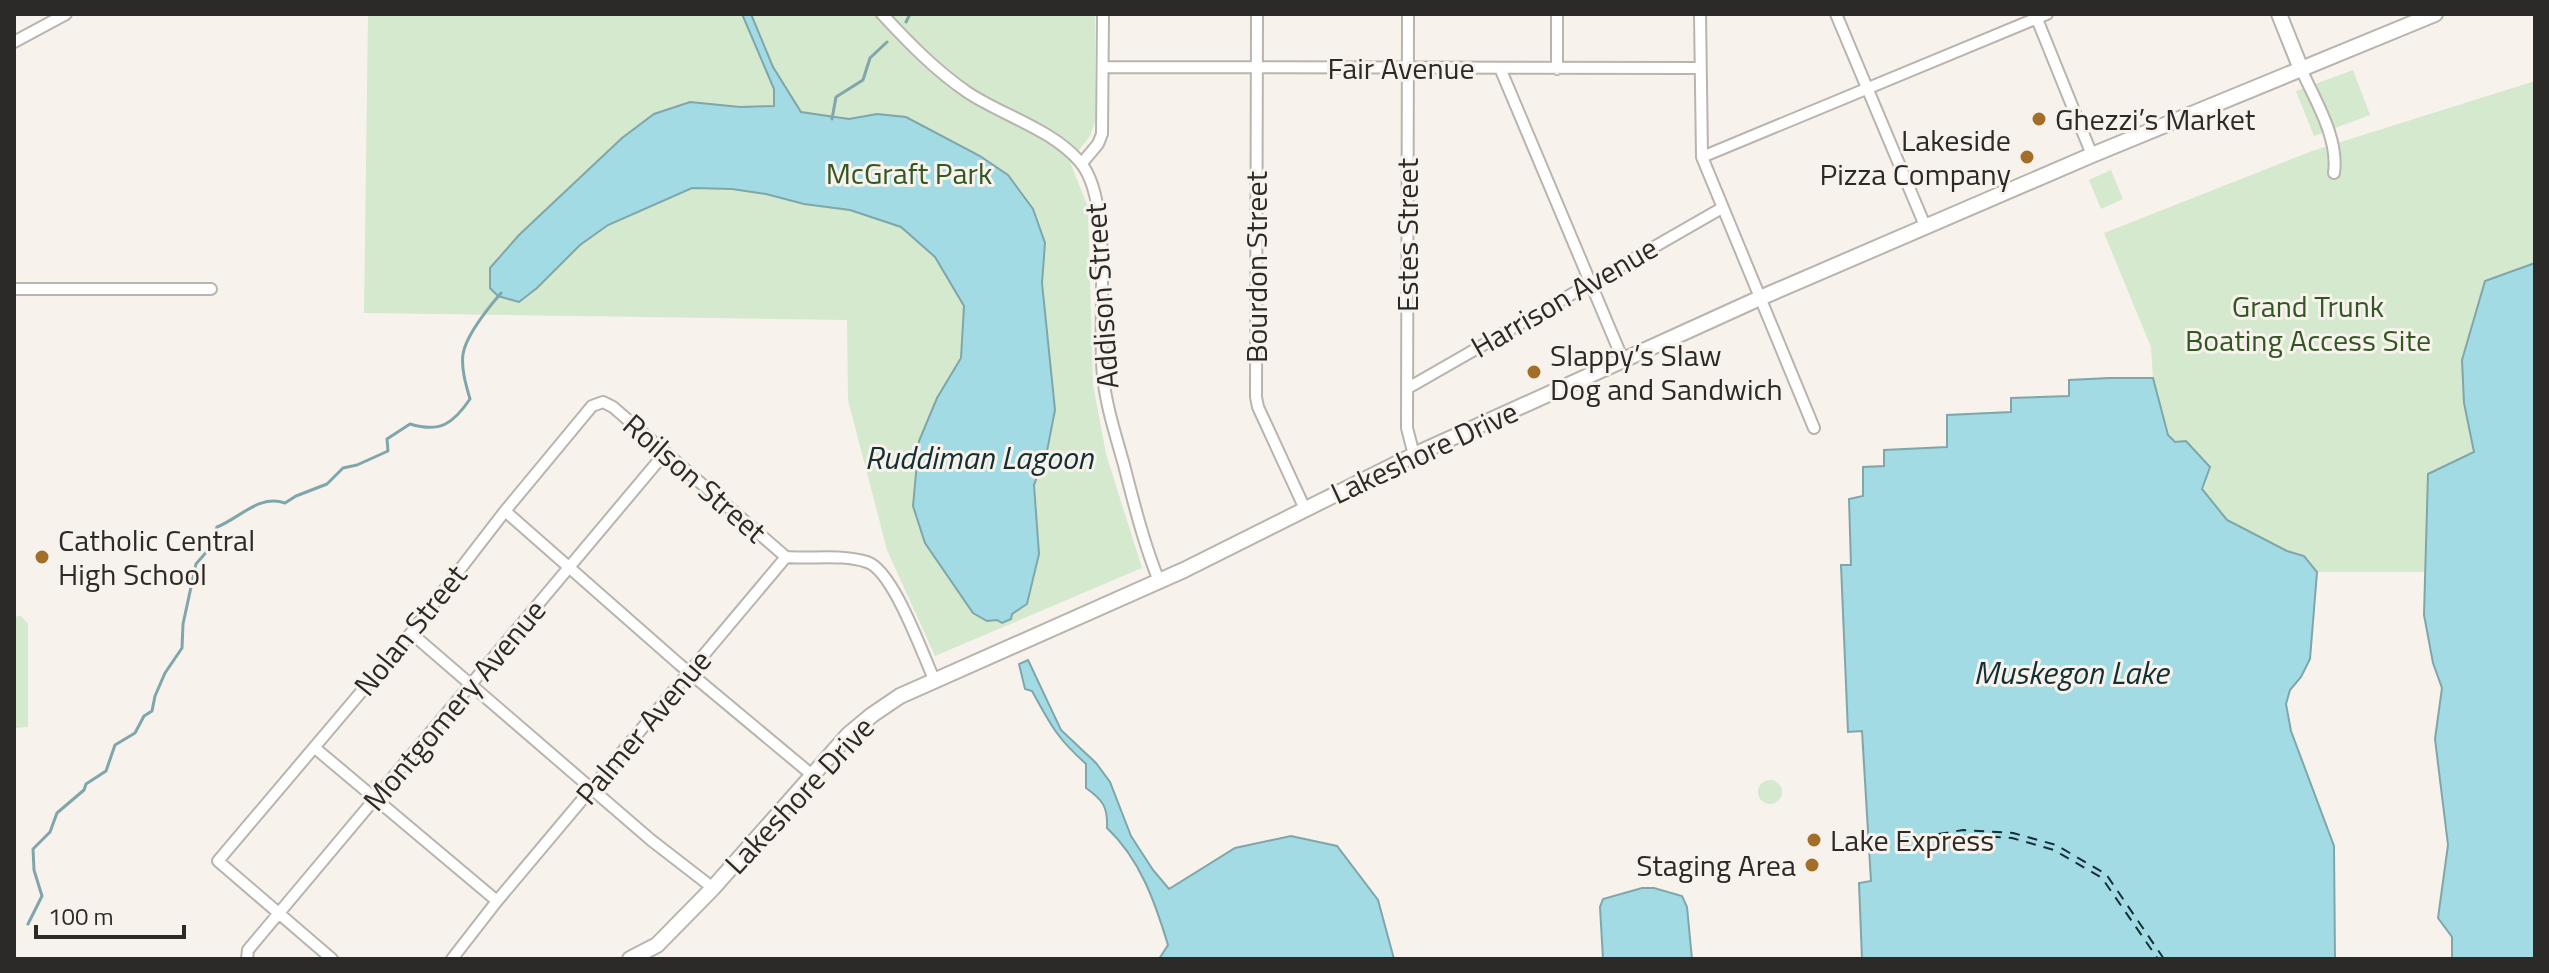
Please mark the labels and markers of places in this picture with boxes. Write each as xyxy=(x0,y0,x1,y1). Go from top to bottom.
place label: Ghezzi’s Market xyxy=(2055,96,2256,142)
marker: Ghezzi’s Market xyxy=(2030,110,2048,128)
place label: Lakeside Pizza Company xyxy=(1820,117,2011,197)
marker: Lakeside Pizza Company xyxy=(2018,148,2036,166)
place label: Slappy’s Slaw Dog and Sandwich xyxy=(1550,332,1783,412)
marker: Slappy’s Slaw Dog and Sandwich xyxy=(1525,363,1543,381)
place label: Catholic Central High School xyxy=(58,517,255,597)
marker: Catholic Central High School xyxy=(33,548,51,566)
place label: Lake Express xyxy=(1830,817,1994,863)
marker: Lake Express xyxy=(1805,831,1823,849)
place label: Staging Area xyxy=(1636,842,1796,888)
marker: Staging Area xyxy=(1803,856,1821,874)

